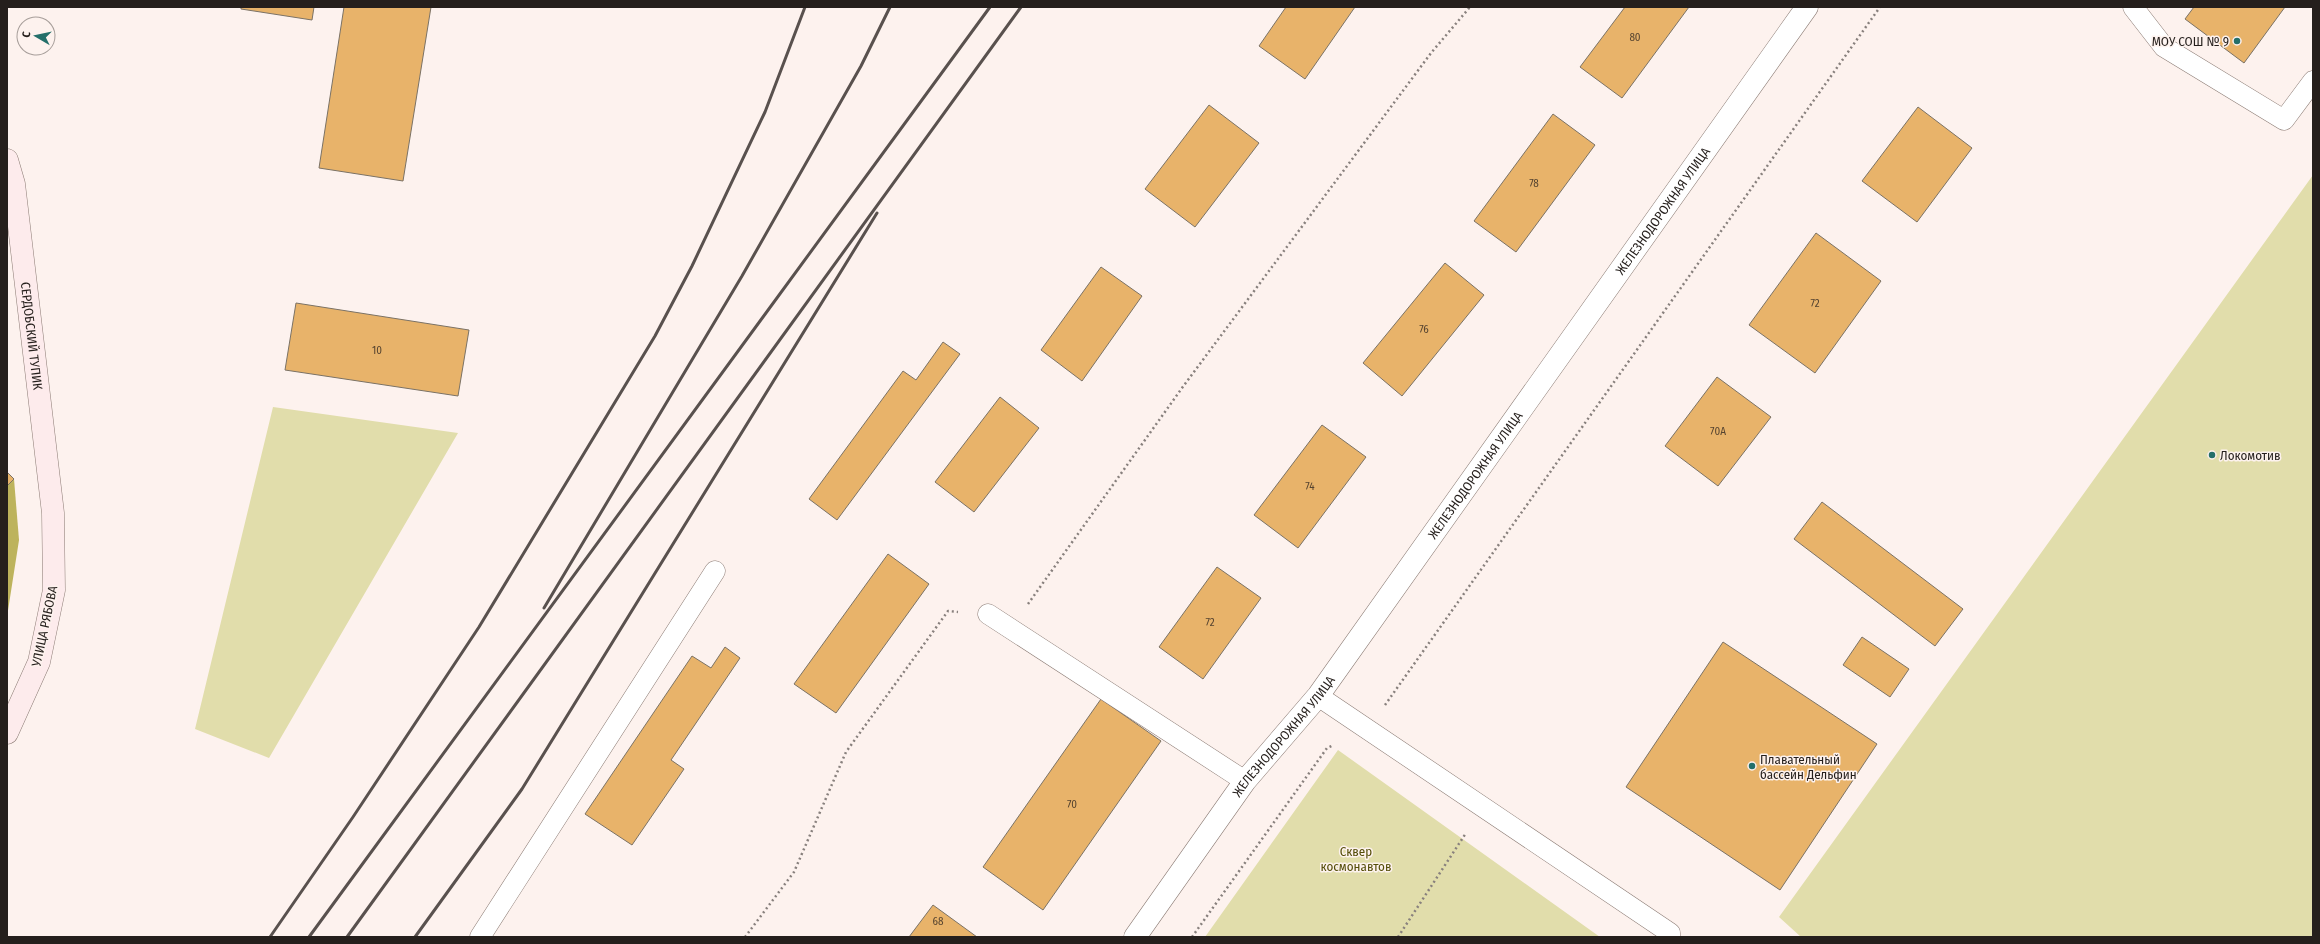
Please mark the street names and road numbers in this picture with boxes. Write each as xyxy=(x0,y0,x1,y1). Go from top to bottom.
street label: ЖЕЛЕЗНОДОРОЖНАЯ УЛИЦА xyxy=(1613,144,1713,278)
street label: СЕРДОБСКИЙ ТУПИК xyxy=(18,281,45,391)
street label: ЖЕЛЕЗНОДОРОЖНАЯ УЛИЦА xyxy=(1425,409,1526,542)
street label: УЛИЦА РЯБОВА xyxy=(28,584,60,669)
street label: ЖЕЛЕЗНОДОРОЖНАЯ УЛИЦА xyxy=(1229,673,1338,800)

